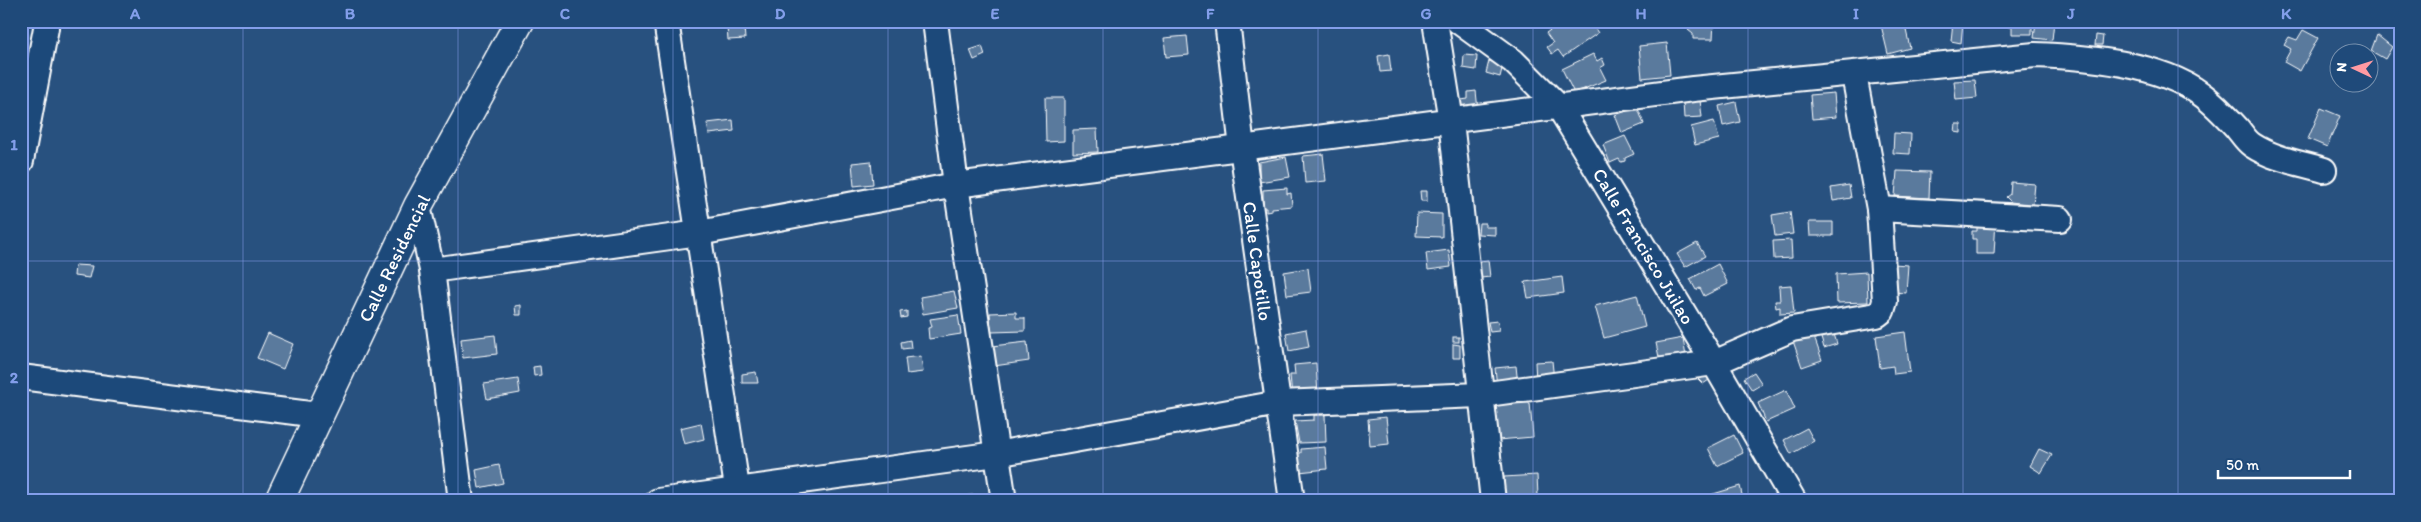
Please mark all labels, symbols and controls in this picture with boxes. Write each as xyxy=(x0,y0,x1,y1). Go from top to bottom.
text: A xyxy=(129,4,141,23)
text: B xyxy=(345,4,356,23)
text: C xyxy=(560,4,571,23)
text: D xyxy=(775,4,786,23)
text: E xyxy=(991,4,1000,23)
text: F xyxy=(1206,4,1215,23)
text: G xyxy=(1420,4,1432,23)
text: H xyxy=(1635,4,1647,23)
text: I xyxy=(1853,4,1859,23)
text: J xyxy=(2066,4,2075,23)
text: K xyxy=(2281,4,2292,23)
north arrow xyxy=(2328,42,2378,92)
text: N xyxy=(2333,62,2350,72)
text: 1 xyxy=(10,135,18,154)
street label: Calle Francisco Juilao xyxy=(1588,164,1699,329)
street label: Calle Residencial xyxy=(354,190,436,326)
street label: Calle Capotillo xyxy=(1238,200,1277,322)
text: 2 xyxy=(10,368,19,387)
scale bar xyxy=(2218,447,2351,479)
text: 50 m xyxy=(2226,456,2259,474)

